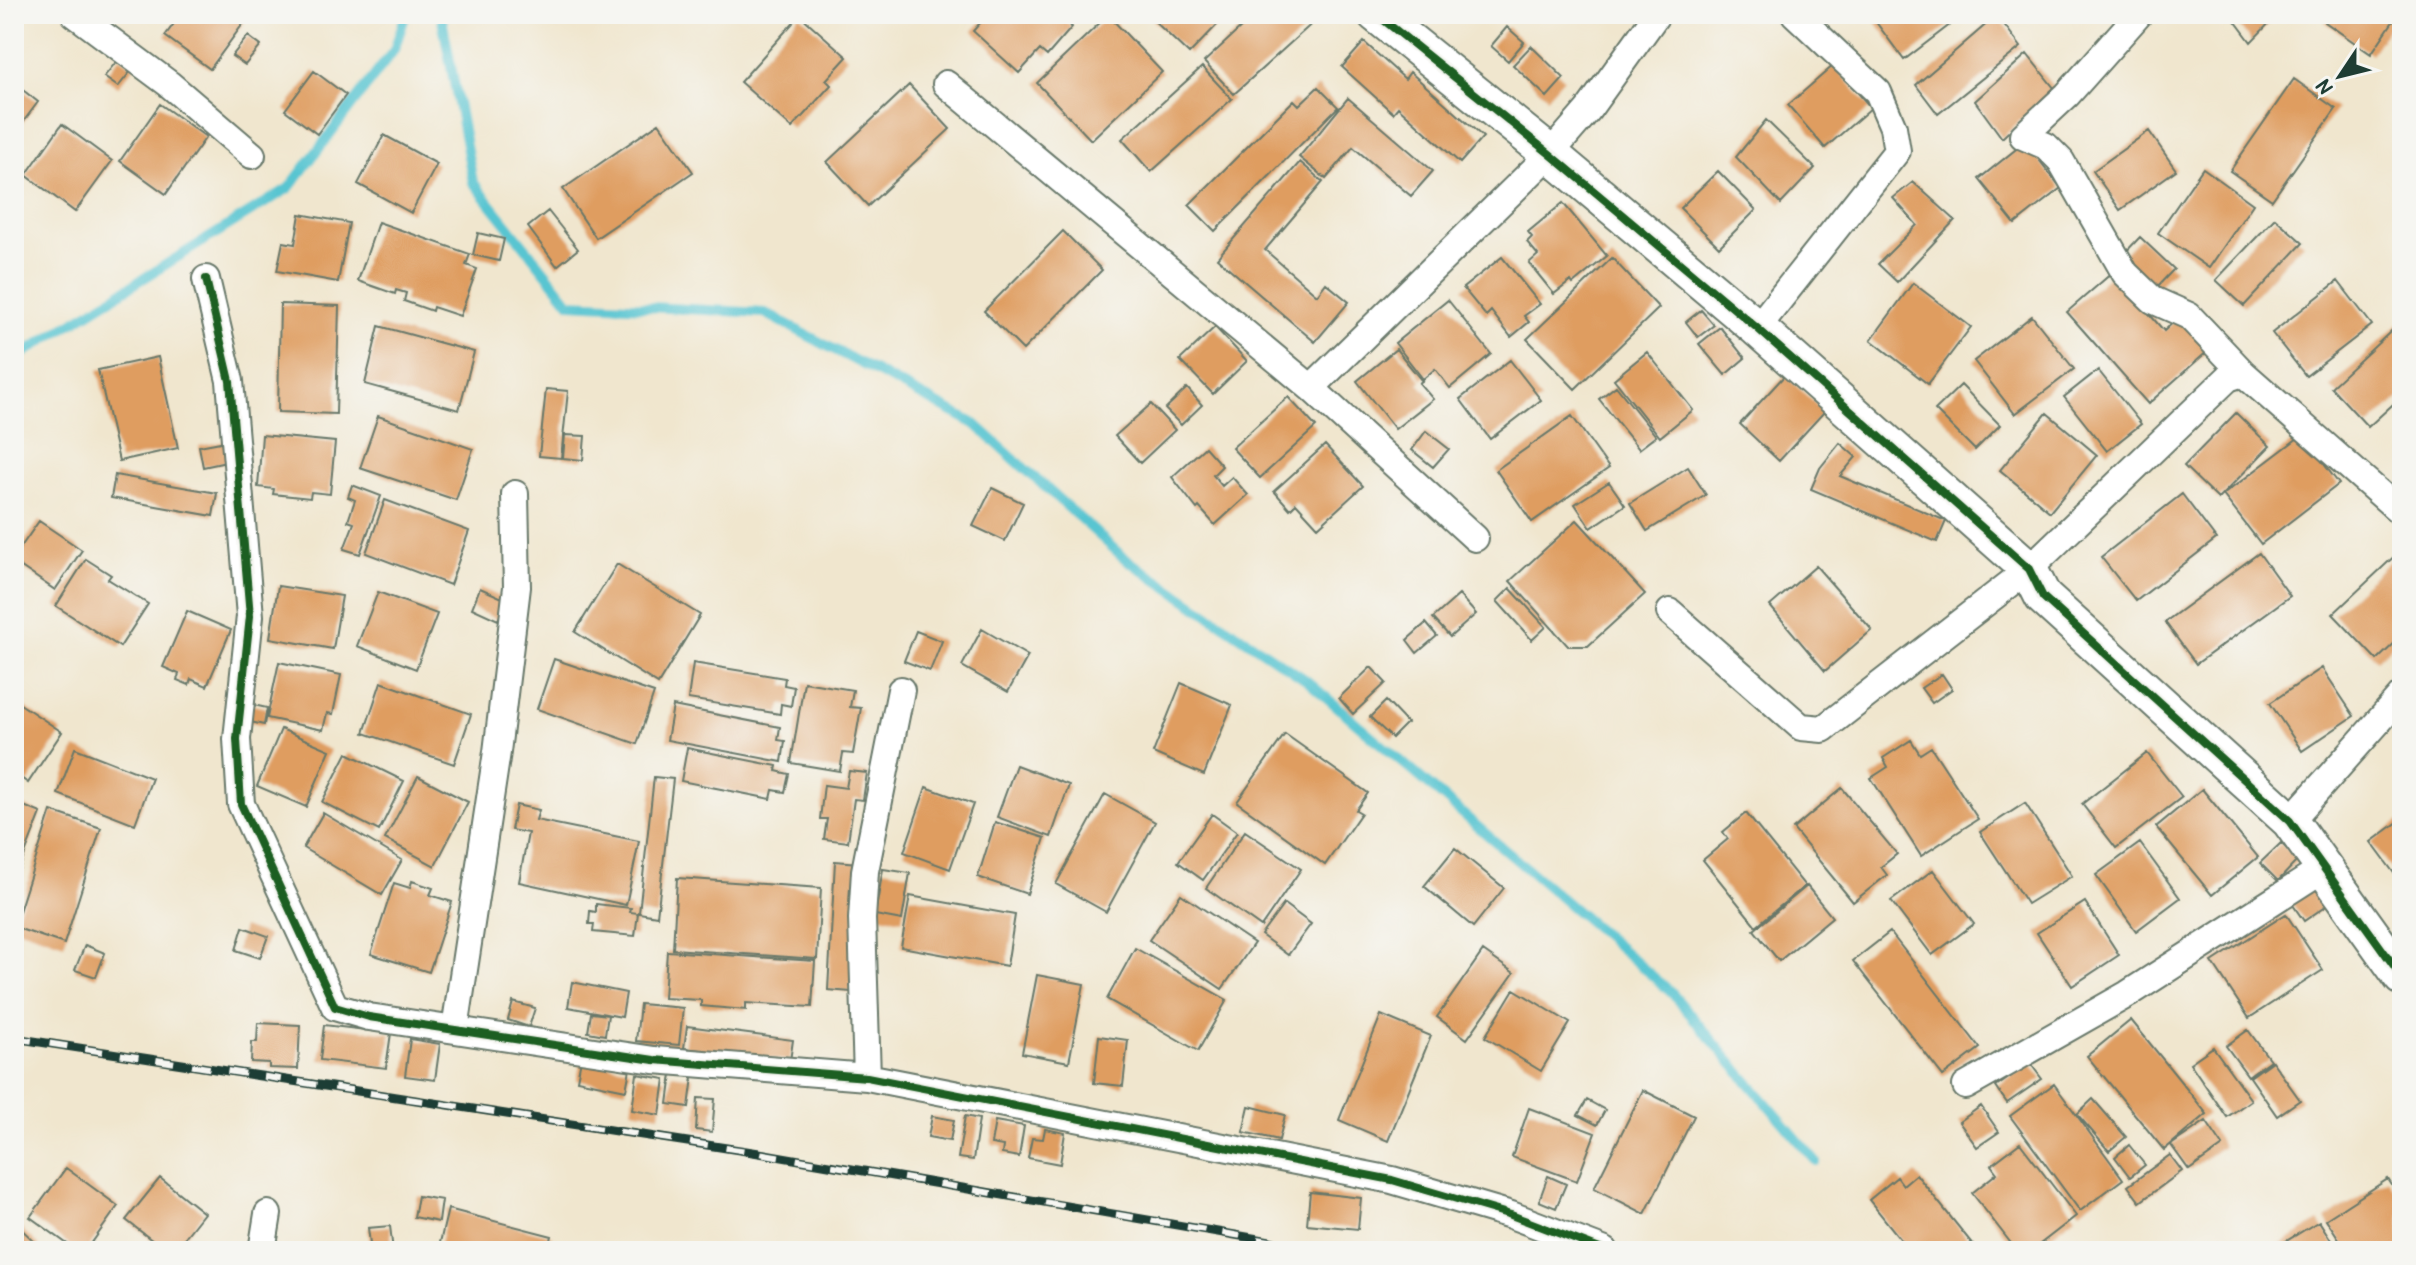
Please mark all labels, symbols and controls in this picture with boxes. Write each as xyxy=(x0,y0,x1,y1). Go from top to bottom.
north arrow xyxy=(2300,36,2380,116)
text: N xyxy=(2308,74,2339,101)

